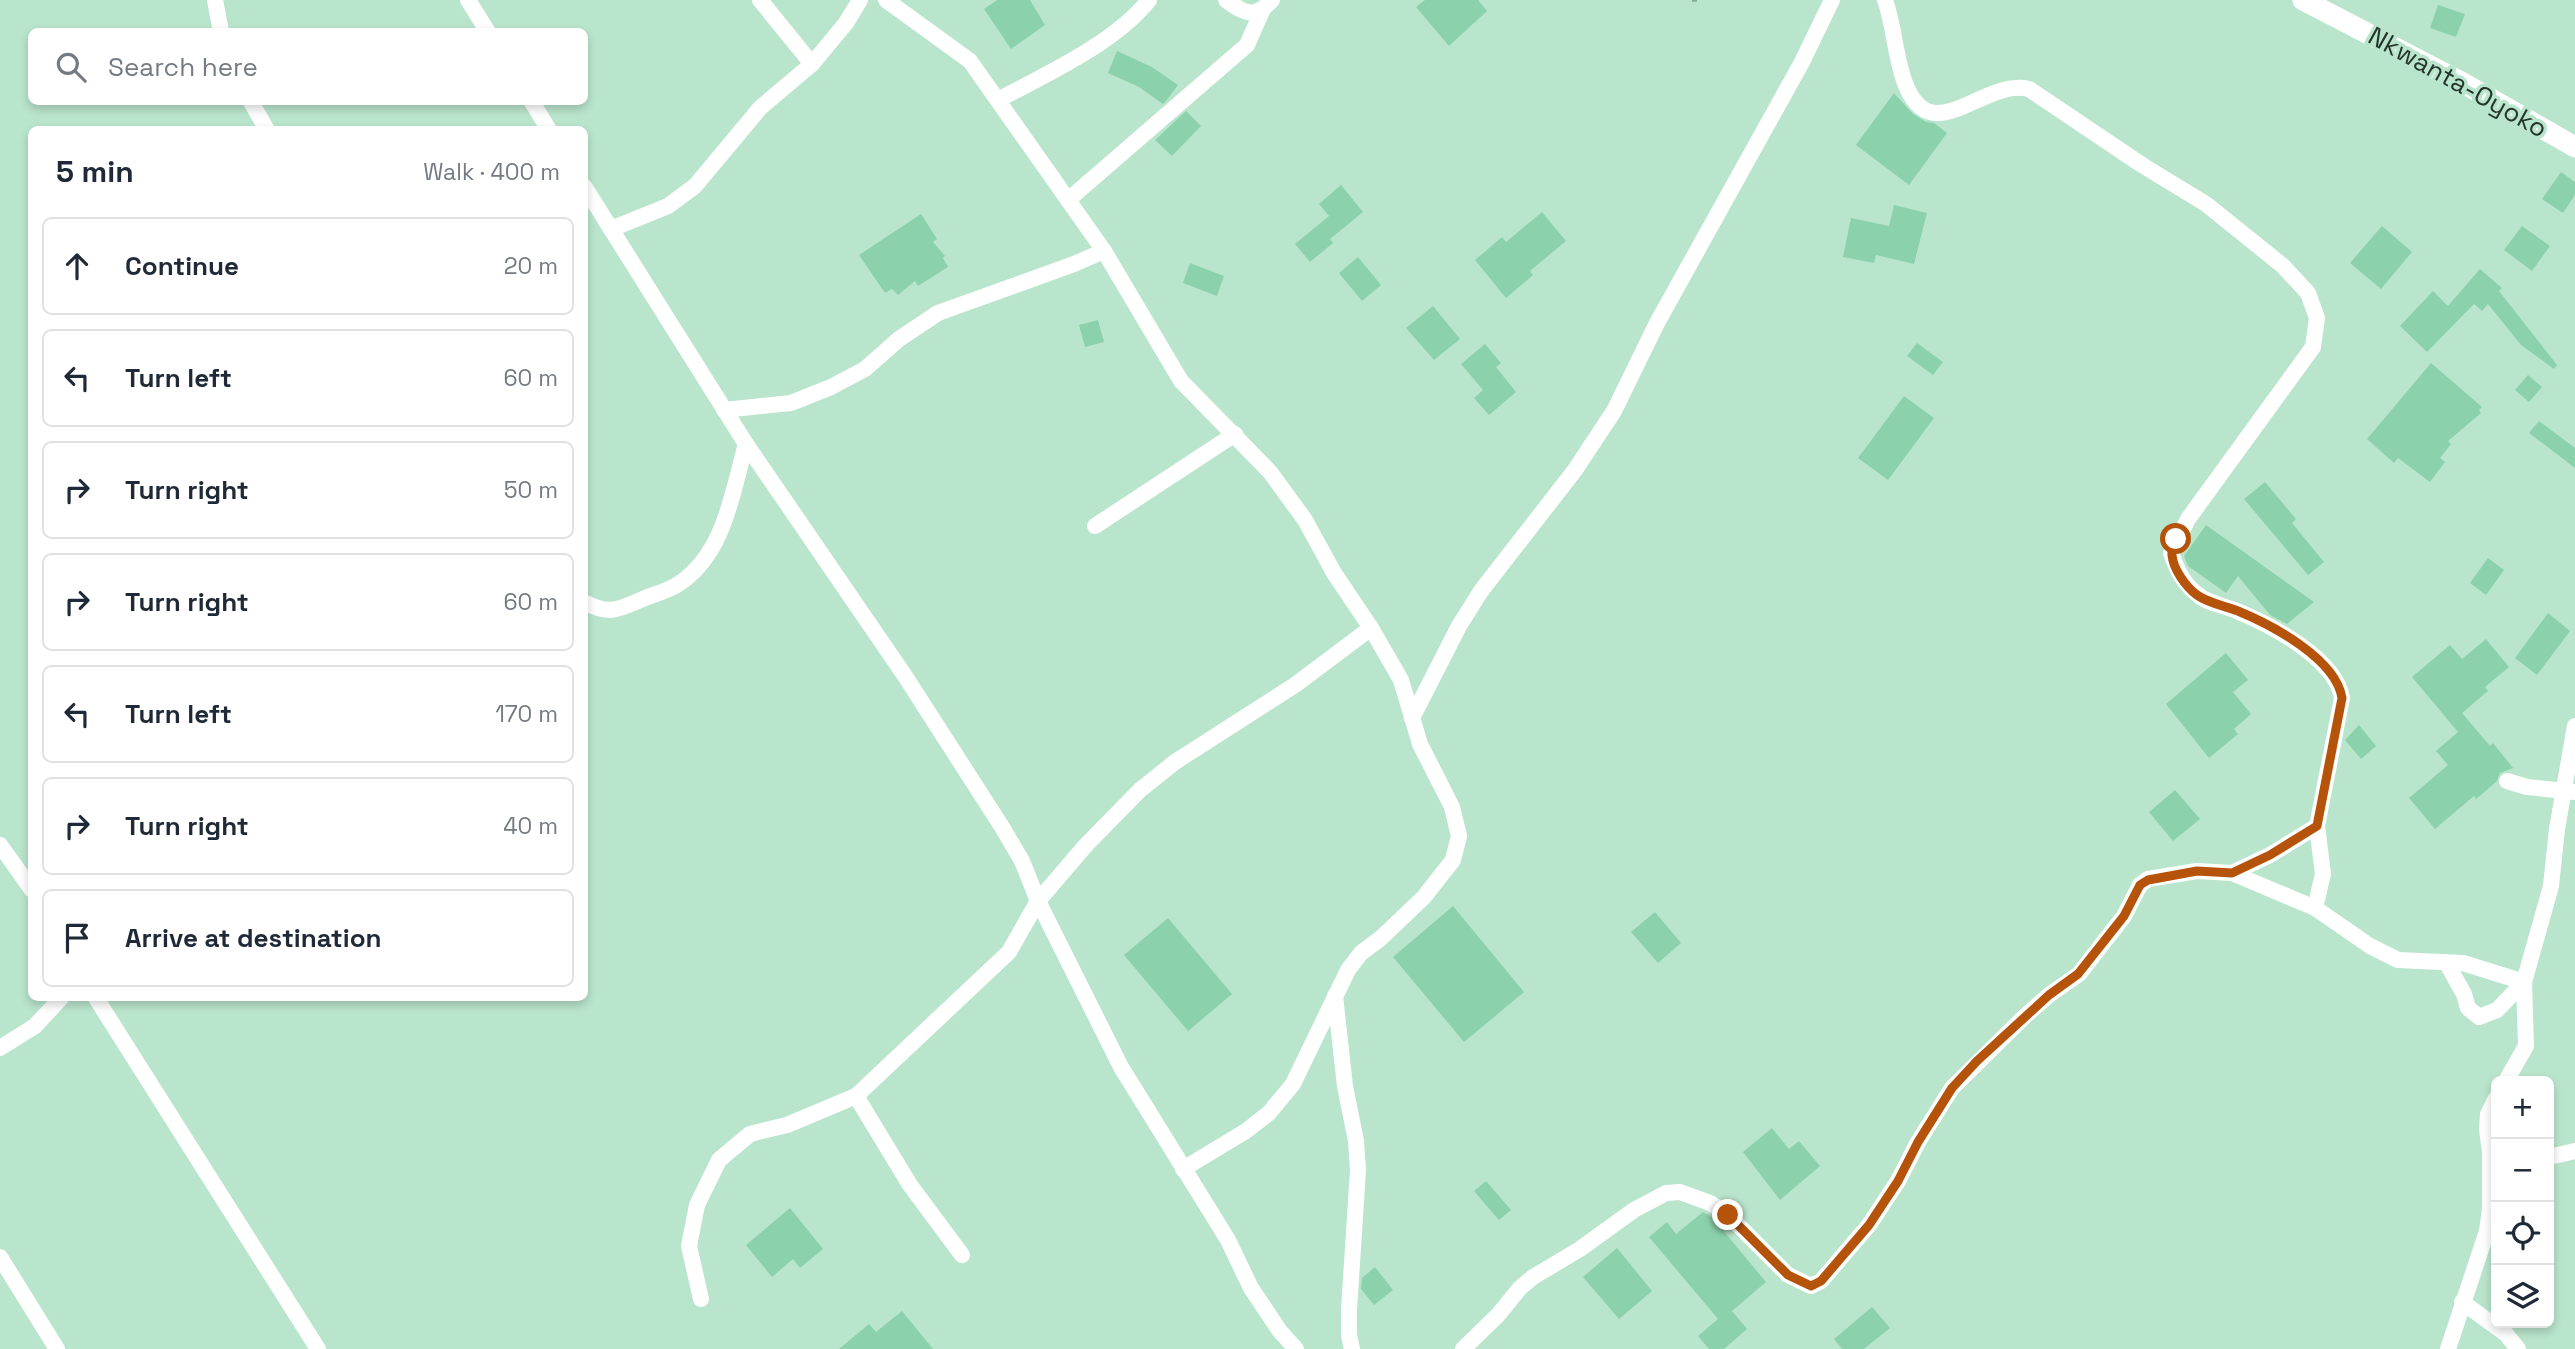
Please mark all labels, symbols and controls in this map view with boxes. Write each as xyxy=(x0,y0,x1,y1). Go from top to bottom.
street label: Nkwanta-Oyoko xyxy=(2362,19,2554,145)
search box xyxy=(28,28,588,105)
icon: search xyxy=(52,48,90,86)
text: Search here xyxy=(108,50,258,84)
text: 5 min xyxy=(56,152,134,191)
text: Walk · 400 m xyxy=(423,157,560,187)
icon: ahead xyxy=(58,247,96,285)
text: Continue xyxy=(125,249,239,283)
text: 20 m xyxy=(504,251,558,281)
icon: left xyxy=(58,359,96,397)
text: Turn left xyxy=(125,361,232,395)
text: 60 m xyxy=(503,363,558,393)
icon: right xyxy=(58,471,96,509)
text: Turn right xyxy=(125,473,249,507)
text: 50 m xyxy=(504,475,558,505)
route start xyxy=(2160,523,2191,554)
icon: right xyxy=(58,583,96,621)
text: Turn right xyxy=(125,585,249,619)
text: 60 m xyxy=(503,587,558,617)
icon: left xyxy=(58,695,96,733)
text: Turn left xyxy=(125,697,232,731)
text: 170 m xyxy=(495,699,558,729)
icon: right xyxy=(58,807,96,845)
text: Turn right xyxy=(125,809,249,843)
text: 40 m xyxy=(503,811,558,841)
icon: arrive xyxy=(58,919,96,957)
text: Arrive at destination xyxy=(125,921,382,955)
map controls xyxy=(2491,1076,2554,1328)
button: + xyxy=(2491,1076,2554,1139)
button: − xyxy=(2491,1139,2554,1202)
route end xyxy=(1712,1199,1743,1230)
button: locate xyxy=(2491,1202,2554,1265)
button: layers xyxy=(2491,1265,2554,1328)

